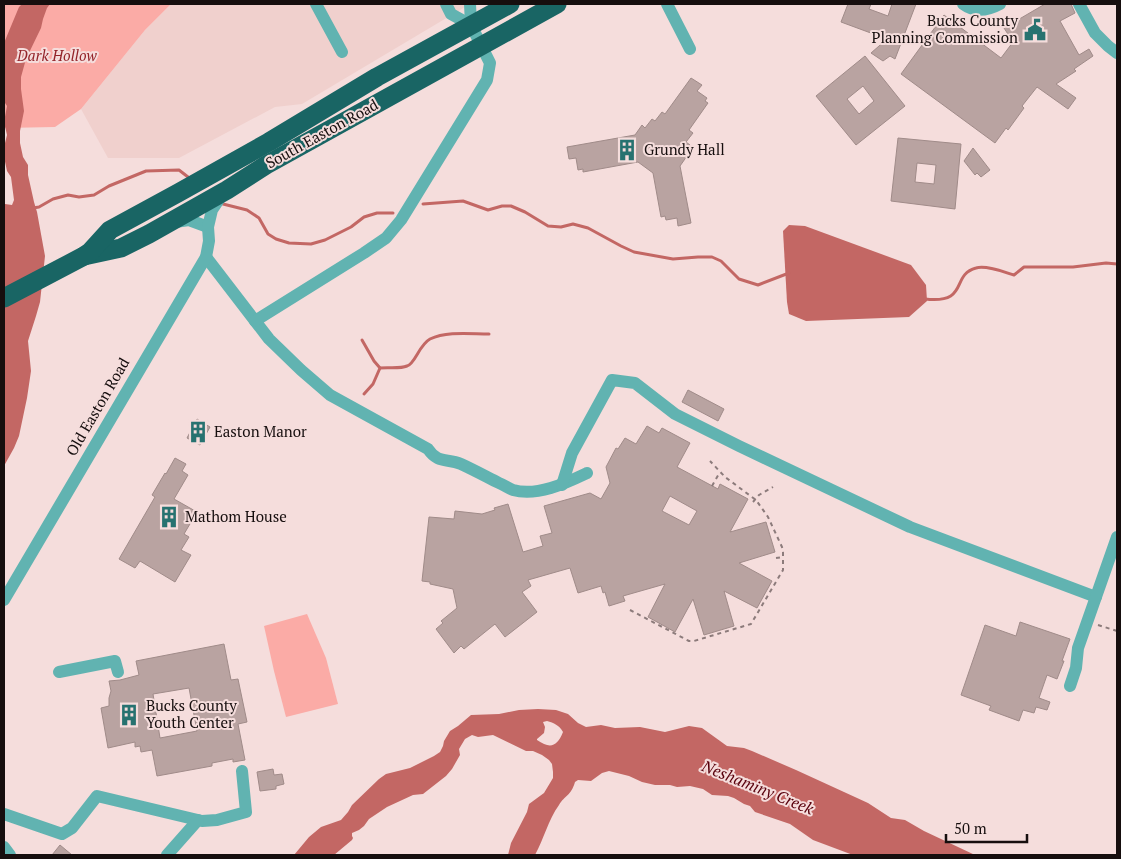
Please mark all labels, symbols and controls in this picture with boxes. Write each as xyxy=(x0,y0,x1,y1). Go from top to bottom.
place label: Bucks County Planning Commission xyxy=(871,10,1018,47)
public building icon: Bucks County Planning Commission xyxy=(1022,17,1048,43)
park label: Dark Hollow xyxy=(16,45,98,65)
street label: South Easton Road xyxy=(262,94,381,172)
building icon: Grundy Hall xyxy=(614,137,640,163)
place label: Grundy Hall xyxy=(644,139,725,159)
street label: Old Easton Road xyxy=(61,354,133,459)
building icon: Easton Manor xyxy=(185,419,211,445)
place label: Easton Manor xyxy=(214,421,307,441)
building icon: Mathom House xyxy=(156,504,182,530)
place label: Mathom House xyxy=(185,506,287,526)
place label: Bucks County Youth Center xyxy=(146,695,237,732)
building icon: Bucks County Youth Center xyxy=(116,702,142,728)
water label: Neshaminy Creek xyxy=(698,754,817,820)
scale bar xyxy=(946,812,1027,844)
text: 50 m xyxy=(954,818,987,838)

